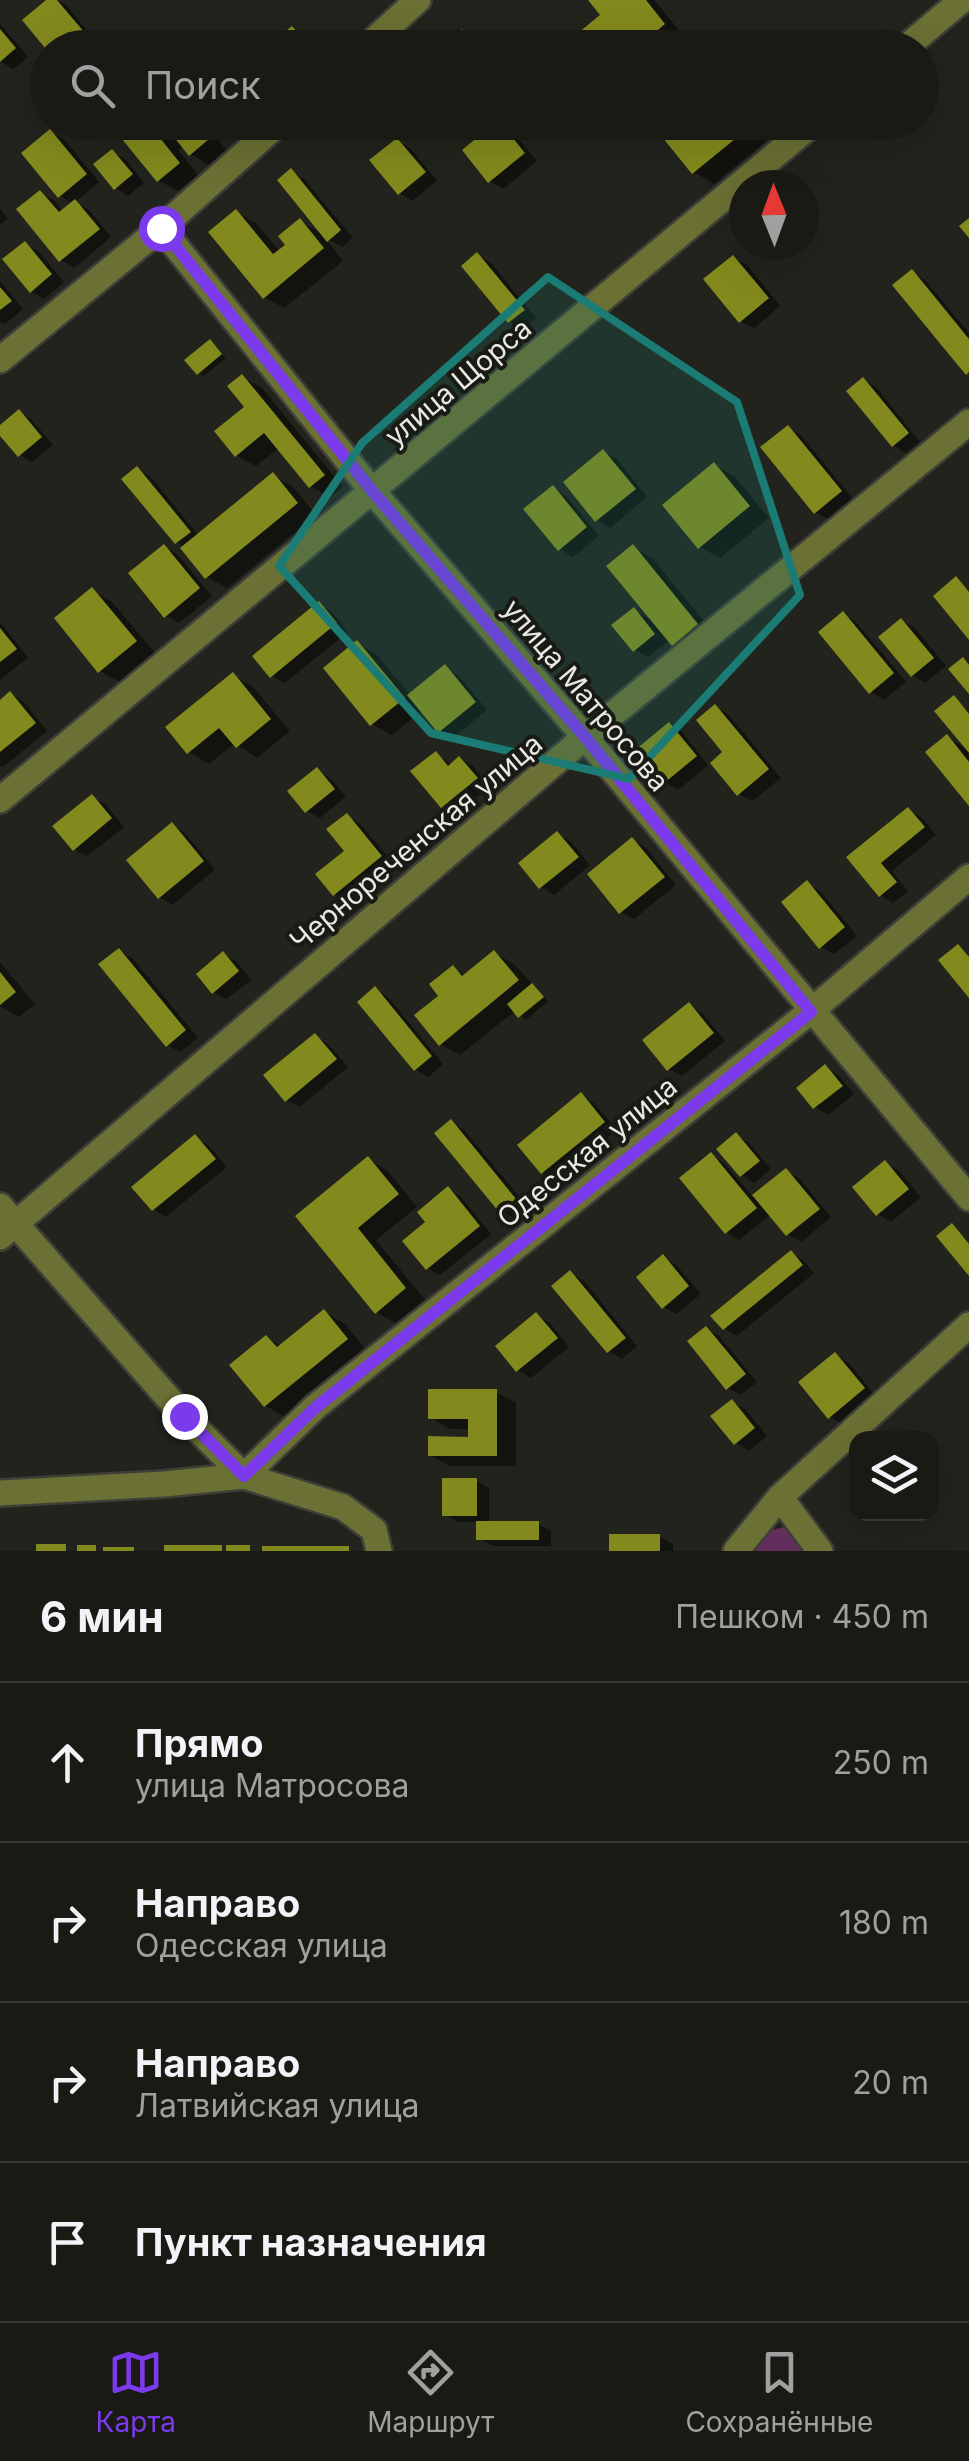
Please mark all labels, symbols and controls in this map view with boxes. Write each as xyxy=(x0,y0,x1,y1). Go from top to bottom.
search box xyxy=(30,30,939,140)
icon: search xyxy=(65,58,120,113)
text: Поиск xyxy=(145,62,261,108)
north arrow xyxy=(729,170,819,260)
route start xyxy=(139,206,185,252)
street label: улица Щорса xyxy=(378,311,538,453)
street label: улица Матросова xyxy=(496,592,676,798)
street label: Чернореченская улица xyxy=(283,726,549,958)
street label: Одесская улица xyxy=(490,1069,684,1235)
route end xyxy=(162,1394,208,1440)
map controls xyxy=(849,1431,939,1521)
button: layers xyxy=(849,1431,939,1521)
text: 6 мин xyxy=(40,1591,164,1642)
text: Пешком · 450 m xyxy=(675,1597,929,1636)
text: Прямо xyxy=(135,1720,263,1766)
icon: ahead xyxy=(40,1735,95,1790)
text: 250 m xyxy=(833,1743,929,1782)
text: улица Матросова xyxy=(135,1766,410,1805)
text: Направо xyxy=(135,1880,300,1926)
icon: right xyxy=(40,1895,95,1950)
text: 180 m xyxy=(839,1903,929,1942)
text: Одесская улица xyxy=(135,1926,388,1965)
text: Направо xyxy=(135,2040,300,2086)
icon: right xyxy=(40,2055,95,2110)
text: 20 m xyxy=(852,2063,929,2102)
text: Латвийская улица xyxy=(135,2086,420,2125)
icon: arrive xyxy=(40,2215,95,2270)
text: Пункт назначения xyxy=(135,2219,487,2265)
tab: Карта xyxy=(96,2345,176,2439)
tab: Маршрут xyxy=(367,2345,494,2439)
tab: Сохранённые xyxy=(685,2345,873,2439)

